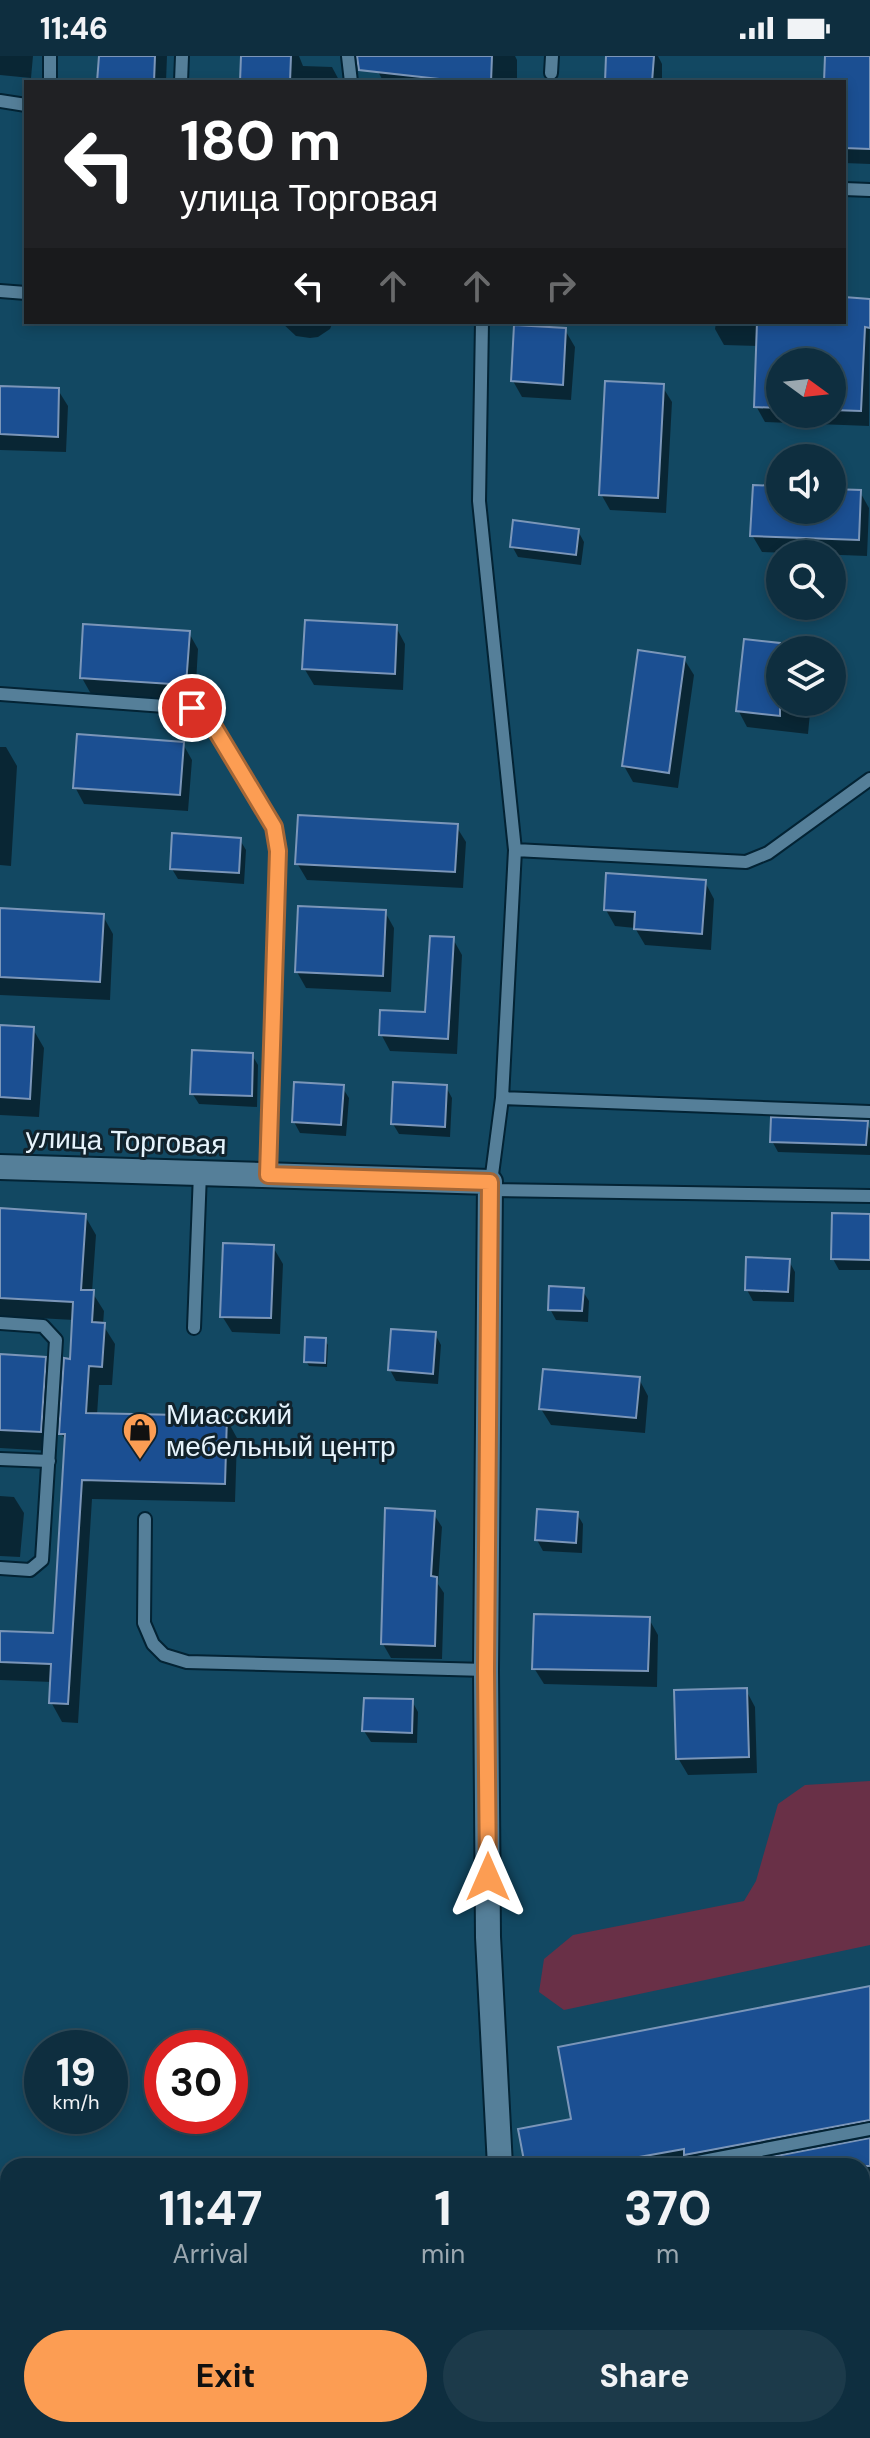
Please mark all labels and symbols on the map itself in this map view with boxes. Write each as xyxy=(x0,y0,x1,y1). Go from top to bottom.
north arrow xyxy=(766,348,846,428)
pin xyxy=(158,674,226,742)
street label: улица Торговая xyxy=(25,1119,227,1163)
place label: Миасский мебельный центр xyxy=(166,1396,396,1465)
shop icon: Миасский мебельный центр xyxy=(121,1411,159,1461)
position arrow xyxy=(446,1835,530,1919)
speed limit sign: 30 xyxy=(144,2030,248,2134)

